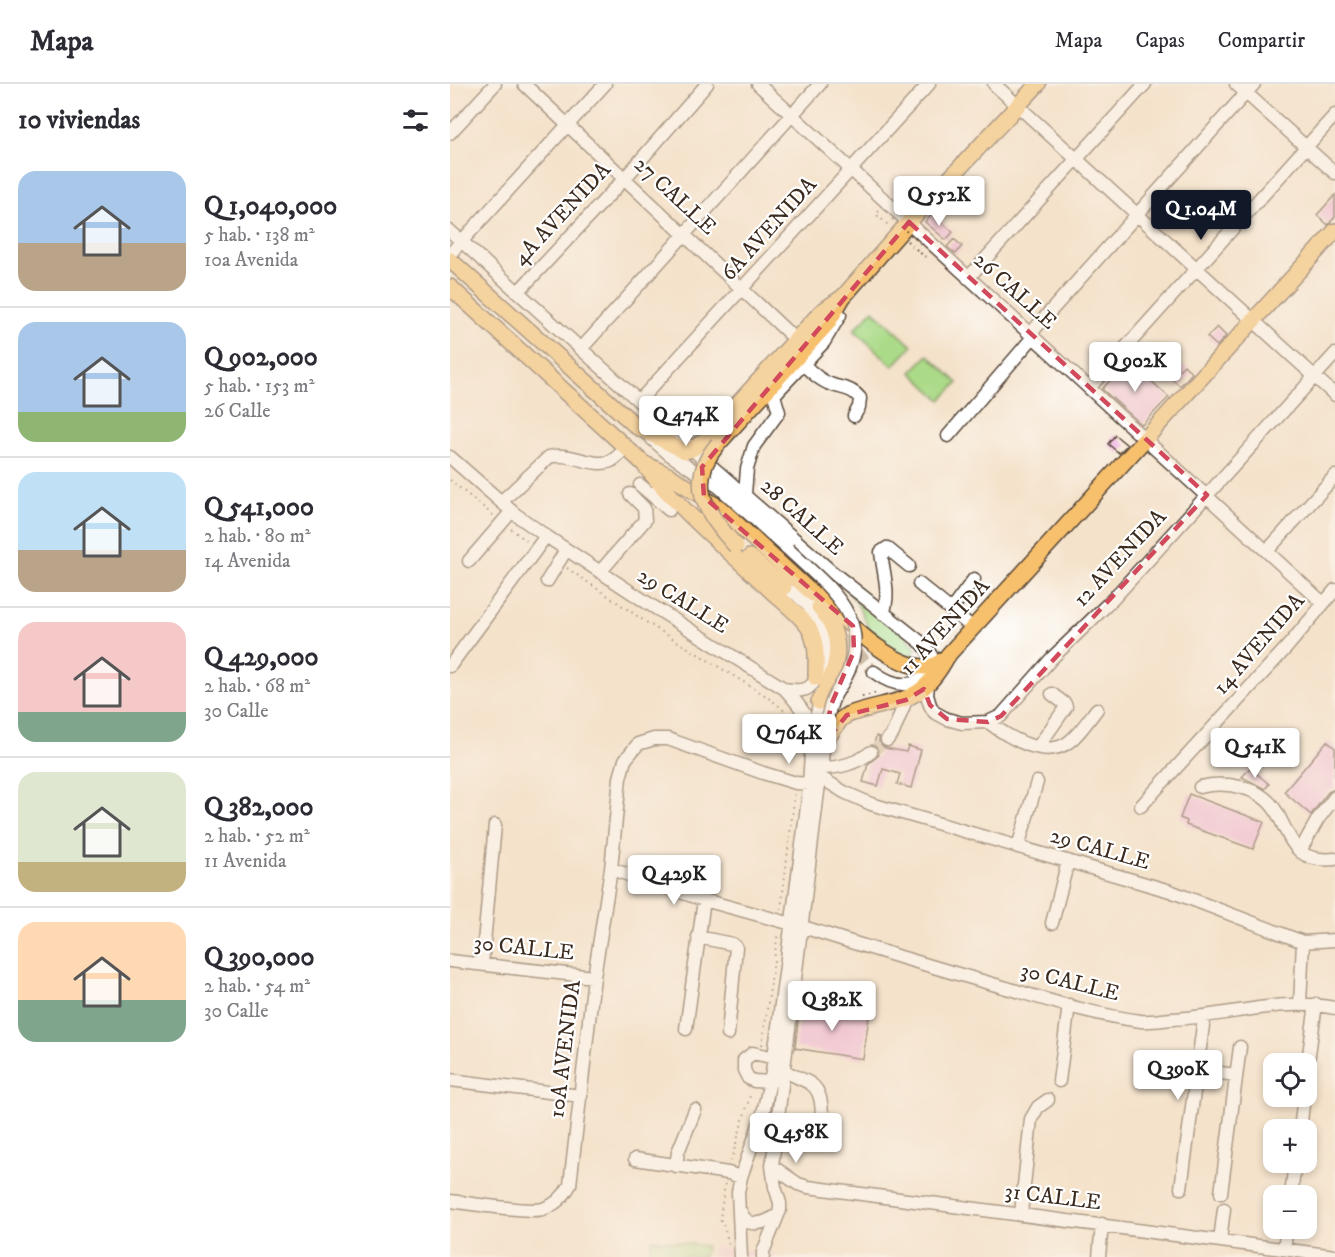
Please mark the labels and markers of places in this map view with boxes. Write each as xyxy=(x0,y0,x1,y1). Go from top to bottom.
pin: Q 552K xyxy=(890,176,988,227)
pin: Q 1.04M xyxy=(1146,190,1256,241)
pin: Q 902K xyxy=(1086,342,1184,393)
pin: Q 474K xyxy=(637,396,735,447)
pin: Q 764K xyxy=(740,714,838,765)
pin: Q 541K xyxy=(1206,728,1304,779)
pin: Q 429K xyxy=(625,855,723,906)
pin: Q 382K xyxy=(783,981,881,1032)
pin: Q 390K xyxy=(1129,1050,1227,1101)
pin: Q 458K xyxy=(747,1113,845,1164)

